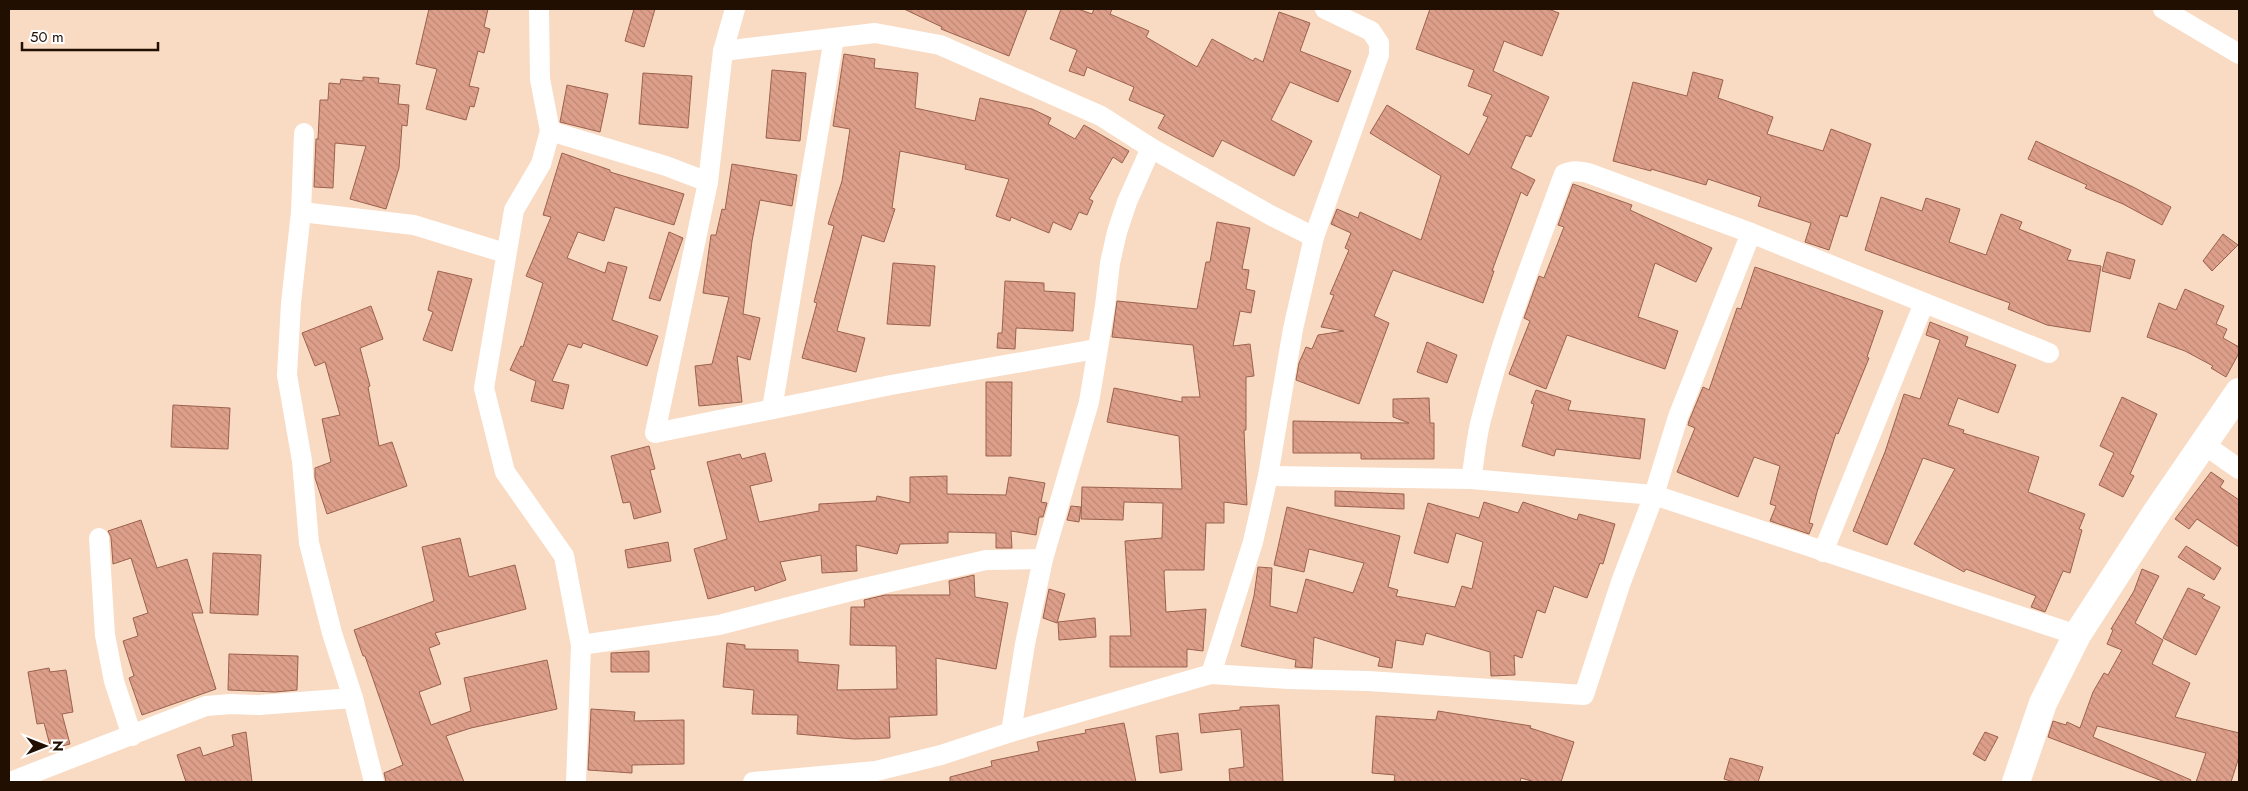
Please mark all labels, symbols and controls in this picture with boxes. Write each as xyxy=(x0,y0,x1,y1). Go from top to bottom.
scale bar xyxy=(22,20,159,52)
text: 50 m xyxy=(30,26,64,48)
north arrow xyxy=(20,721,70,771)
text: N xyxy=(48,740,68,752)

